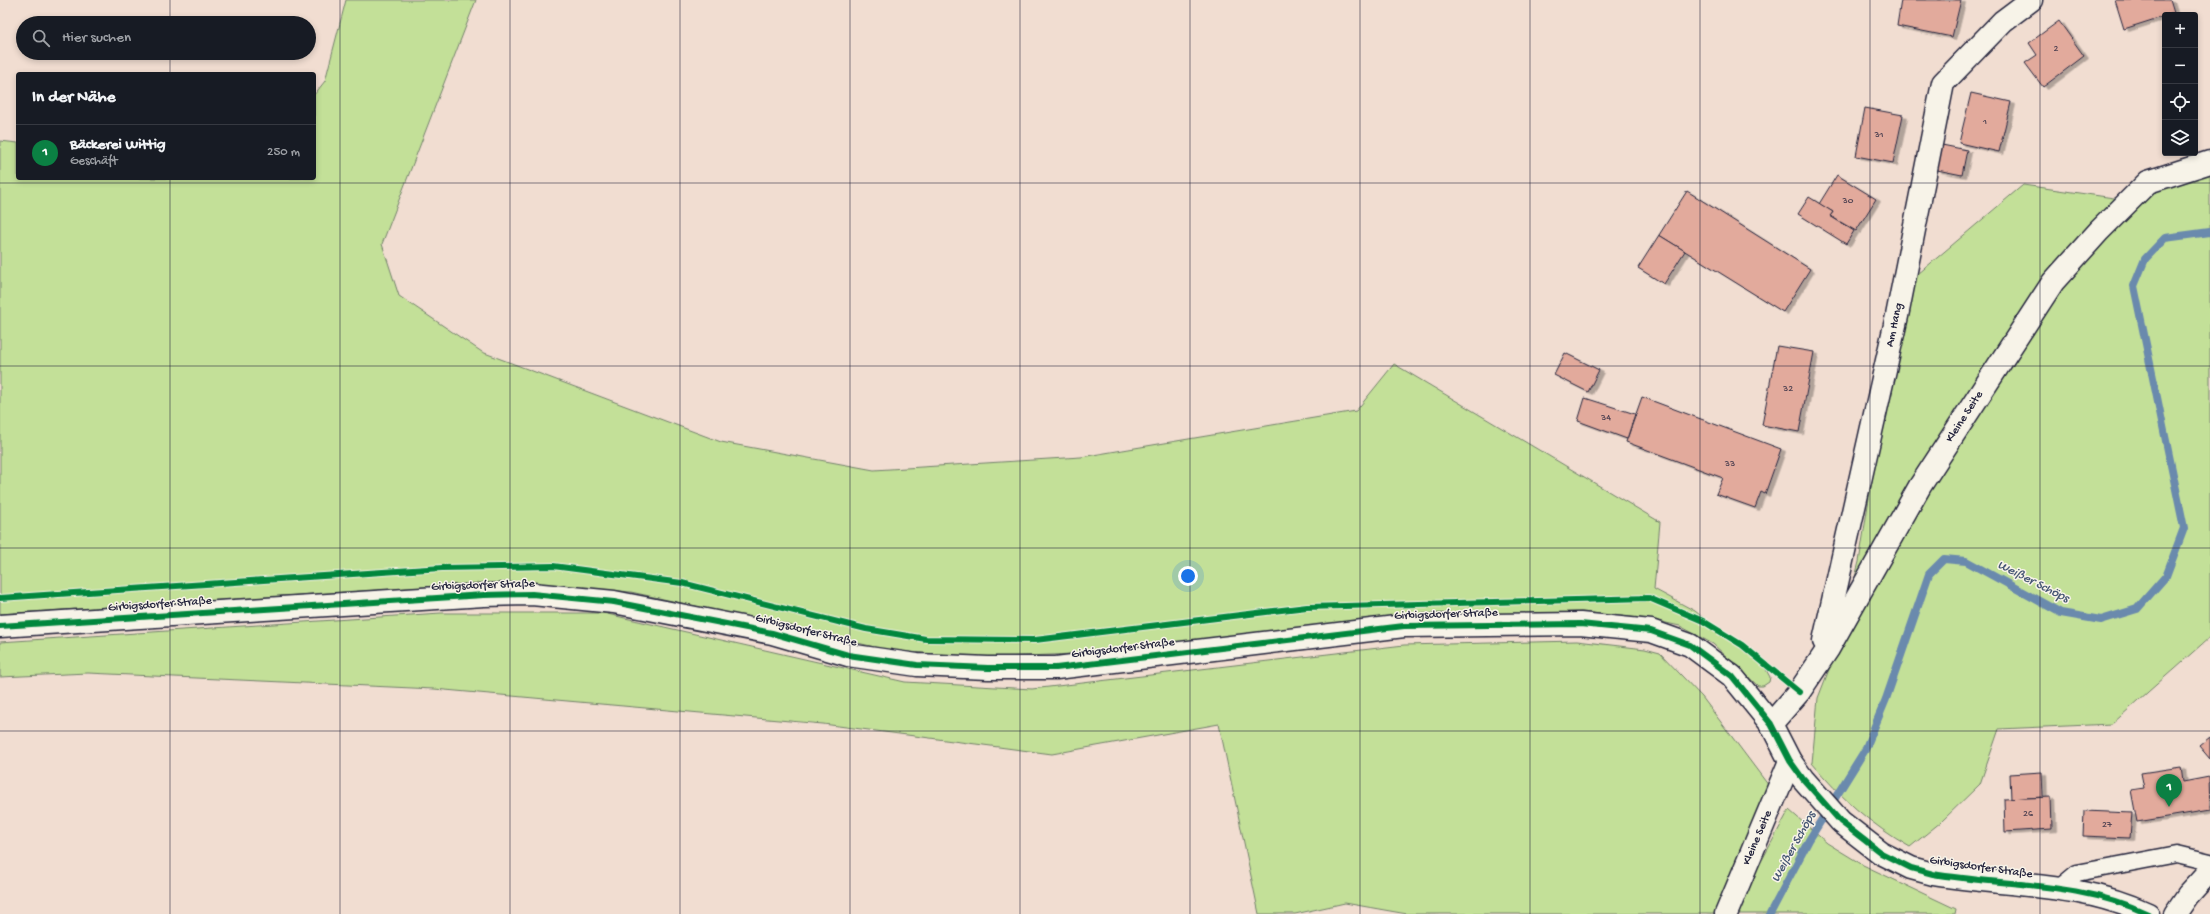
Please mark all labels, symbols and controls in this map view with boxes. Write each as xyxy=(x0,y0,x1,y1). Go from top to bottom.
map controls xyxy=(2162,12,2198,156)
button: + xyxy=(2162,12,2198,48)
search box xyxy=(16,16,316,60)
icon: search xyxy=(30,27,52,49)
text: Hier suchen xyxy=(62,29,131,47)
house number: 2 xyxy=(2054,43,2059,55)
button: − xyxy=(2162,48,2198,84)
button: locate xyxy=(2162,84,2198,120)
text: In der Nähe xyxy=(32,88,115,108)
house number: 1 xyxy=(1982,116,1987,128)
button: layers xyxy=(2162,120,2198,156)
house number: 31 xyxy=(1873,129,1884,141)
text: Bäckerei Wittig xyxy=(70,136,165,154)
text: 1 xyxy=(42,145,48,160)
text: 250 m xyxy=(267,145,300,160)
text: Geschäft xyxy=(70,154,118,169)
house number: 30 xyxy=(1842,195,1854,207)
street label: Am Hang xyxy=(1884,302,1907,348)
house number: 32 xyxy=(1782,383,1793,395)
street label: Kleine Seite xyxy=(1943,388,1987,445)
house number: 34 xyxy=(1600,412,1611,424)
house number: 33 xyxy=(1724,458,1735,470)
water label: Weißer Schöps xyxy=(1995,558,2072,607)
your location xyxy=(1178,566,1198,586)
street label: Girbigsdorfer Straße xyxy=(431,577,536,595)
street label: Girbigsdorfer Straße xyxy=(108,594,213,616)
street label: Girbigsdorfer Straße xyxy=(1394,606,1499,624)
street label: Girbigsdorfer Straße xyxy=(754,612,859,651)
street label: Girbigsdorfer Straße xyxy=(1071,636,1176,662)
pin: 1 xyxy=(2156,774,2182,807)
street label: Kleine Seite xyxy=(1740,808,1776,868)
water label: Weißer Schöps xyxy=(1768,808,1820,885)
house number: 26 xyxy=(2023,808,2034,820)
house number: 27 xyxy=(2102,819,2113,831)
street label: Girbigsdorfer Straße xyxy=(1929,854,2034,882)

